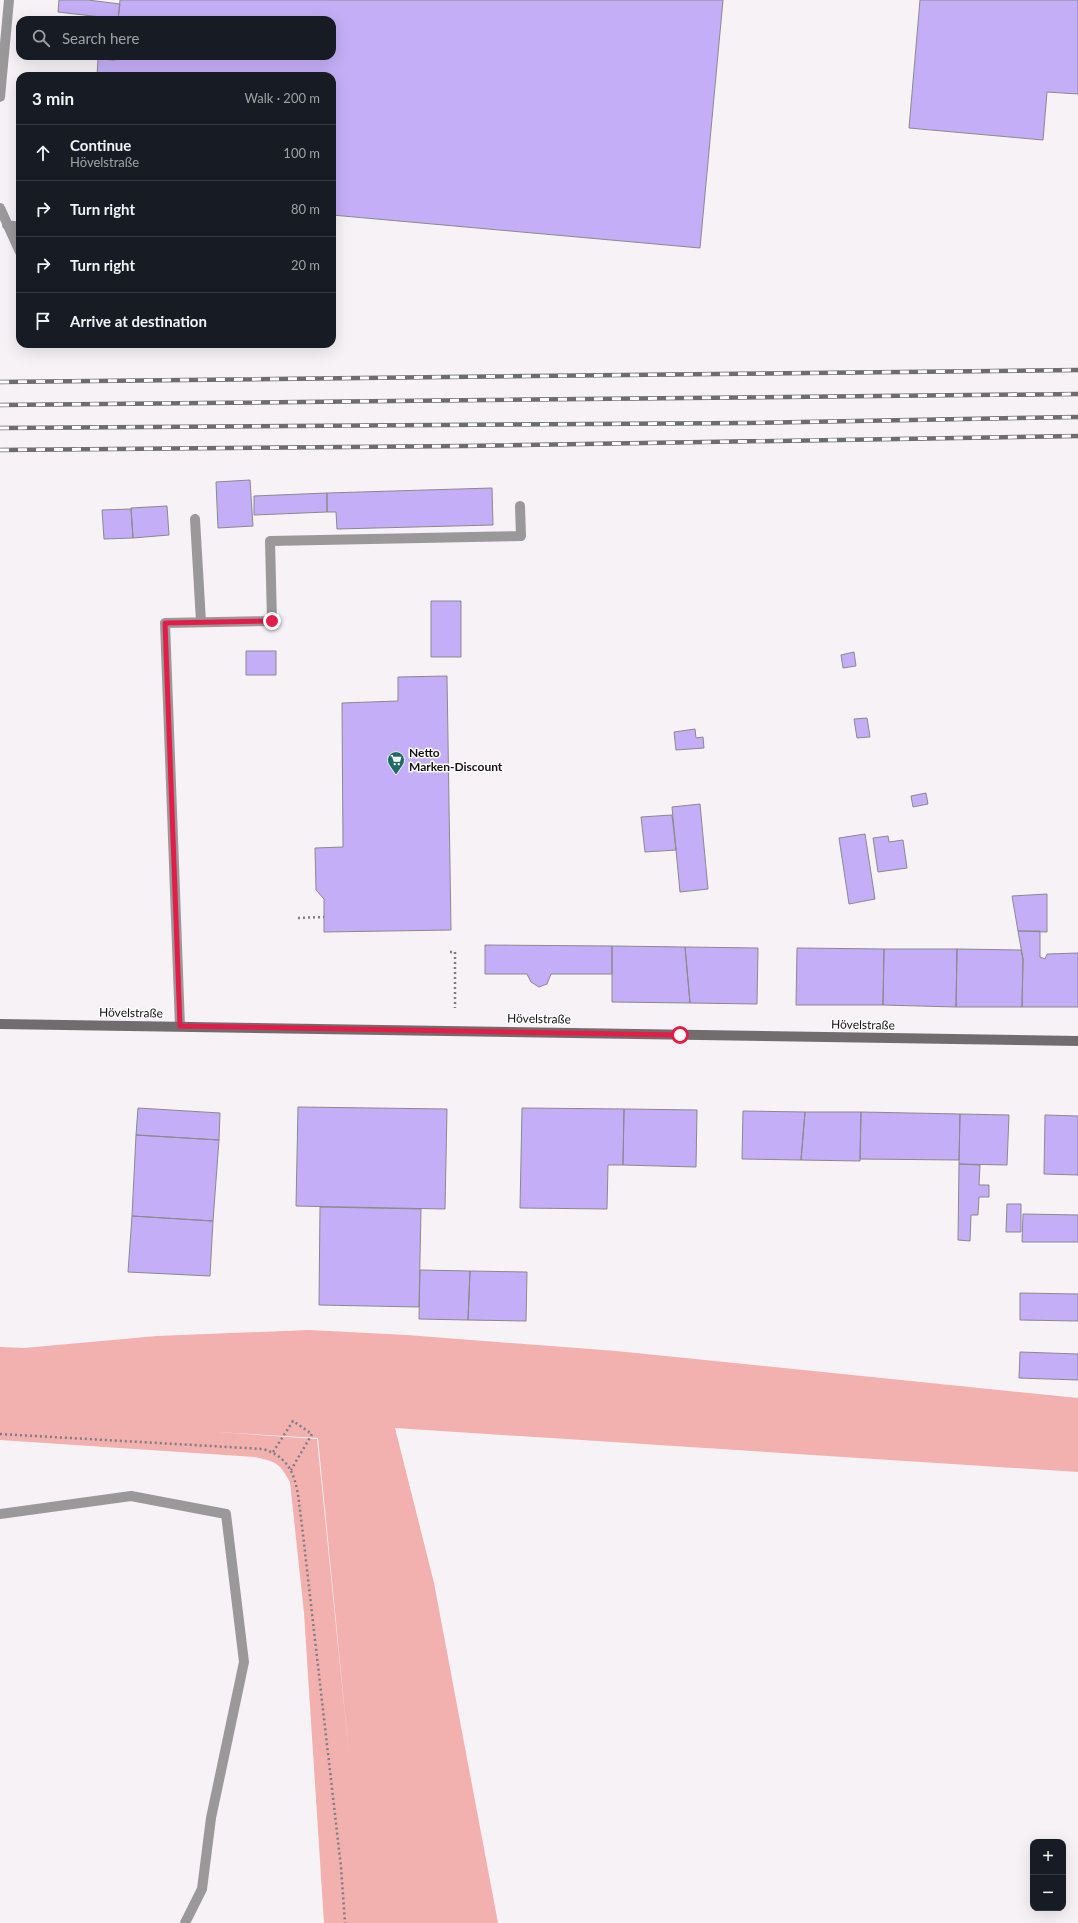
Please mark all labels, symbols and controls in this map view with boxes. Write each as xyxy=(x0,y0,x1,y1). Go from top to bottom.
search box xyxy=(16,16,336,60)
icon: search xyxy=(30,27,52,49)
text: Search here xyxy=(62,29,139,47)
text: 3 min xyxy=(32,88,74,109)
text: Walk · 200 m xyxy=(244,90,320,106)
text: Continue xyxy=(70,136,131,154)
icon: ahead xyxy=(32,142,54,164)
text: 100 m xyxy=(283,145,320,161)
text: Hövelstraße xyxy=(70,154,139,170)
icon: right xyxy=(32,198,54,220)
text: Turn right xyxy=(70,200,135,218)
text: 80 m xyxy=(291,201,320,217)
icon: right xyxy=(32,254,54,276)
text: Turn right xyxy=(70,256,135,274)
text: 20 m xyxy=(291,257,320,273)
icon: arrive xyxy=(32,310,54,332)
text: Arrive at destination xyxy=(70,312,207,330)
route end xyxy=(263,612,281,630)
place label: Netto Marken-Discount xyxy=(409,745,503,774)
supermarket icon: Netto Marken-Discount xyxy=(386,750,406,775)
street label: Hövelstraße xyxy=(99,1004,163,1021)
street label: Hövelstraße xyxy=(507,1010,571,1027)
street label: Hövelstraße xyxy=(831,1016,895,1033)
route start xyxy=(671,1026,689,1044)
map controls xyxy=(1030,1839,1066,1911)
button: + xyxy=(1030,1839,1066,1875)
button: − xyxy=(1030,1875,1066,1911)

